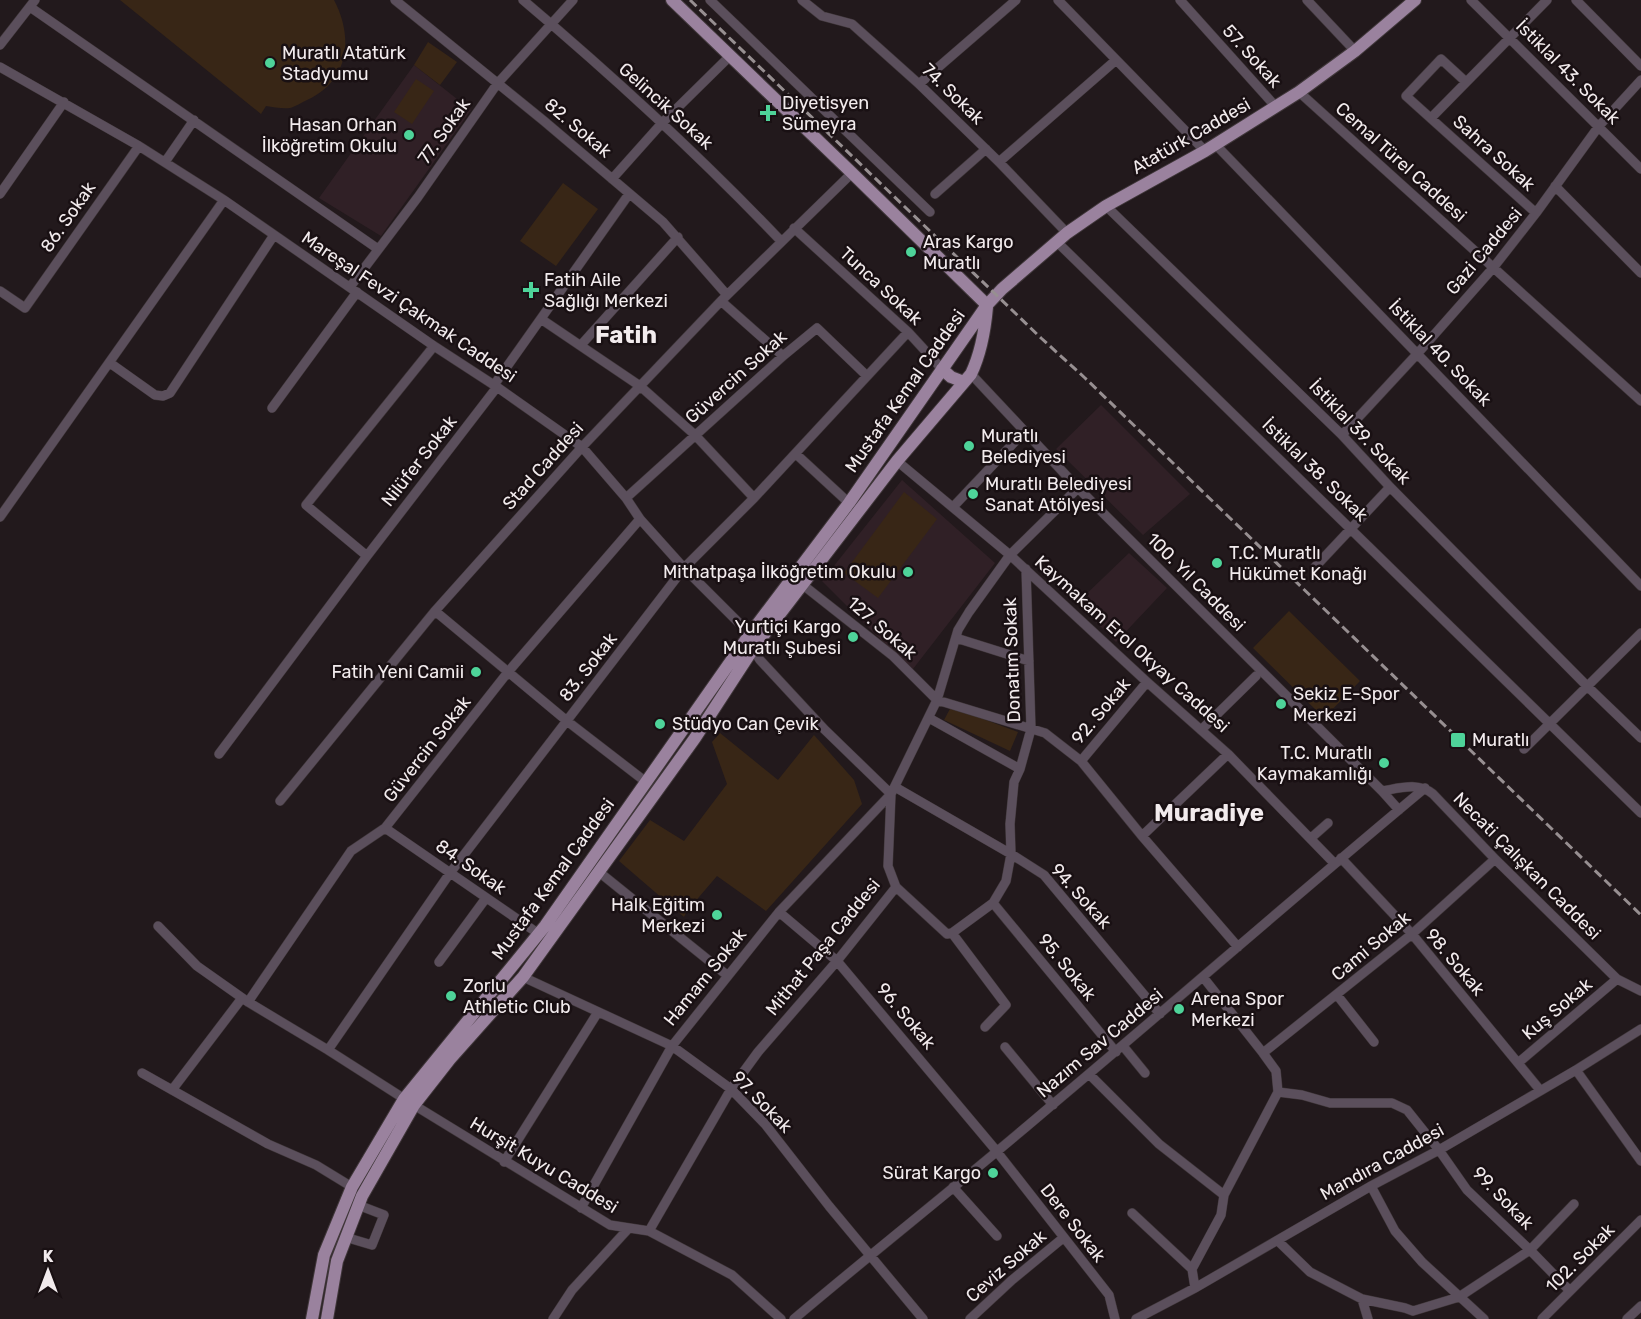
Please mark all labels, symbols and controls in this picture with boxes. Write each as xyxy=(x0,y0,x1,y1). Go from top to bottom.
street label: İstiklal 43. Sokak xyxy=(1511,15,1625,129)
street label: 57. Sokak xyxy=(1218,20,1287,93)
place label: Muratlı Atatürk Stadyumu xyxy=(282,42,407,85)
marker: Muratlı Atatürk Stadyumu xyxy=(263,56,277,70)
street label: Gelincik Sokak xyxy=(614,58,718,155)
street label: 74. Sokak xyxy=(917,59,989,130)
place label: Diyetisyen Sümeyra xyxy=(782,92,869,135)
street label: 77. Sokak xyxy=(413,93,475,168)
street label: Atatürk Caddesi xyxy=(1128,93,1254,179)
street label: 82. Sokak xyxy=(540,94,617,163)
street label: Cemal Türel Caddesi xyxy=(1331,97,1471,227)
marker: Diyetisyen Sümeyra xyxy=(759,104,777,122)
street label: Sahra Sokak xyxy=(1448,110,1540,196)
place label: Hasan Orhan İlköğretim Okulu xyxy=(262,114,397,157)
marker: Hasan Orhan İlköğretim Okulu xyxy=(402,128,416,142)
street label: 86. Sokak xyxy=(36,177,101,257)
street label: Gazi Caddesi xyxy=(1441,203,1527,299)
street label: Mareşal Fevzi Çakmak Caddesi xyxy=(297,227,521,387)
place label: Aras Kargo Muratlı xyxy=(923,231,1014,274)
street label: Tunca Sokak xyxy=(835,242,927,330)
marker: Aras Kargo Muratlı xyxy=(904,245,918,259)
place label: Fatih Aile Sağlığı Merkezi xyxy=(544,269,668,312)
marker: Fatih Aile Sağlığı Merkezi xyxy=(522,281,540,299)
street label: İstiklal 40. Sokak xyxy=(1384,295,1497,411)
street label: Mustafa Kemal Caddesi xyxy=(840,305,970,477)
district label: Fatih xyxy=(595,321,657,349)
street label: Güvercin Sokak xyxy=(681,325,792,428)
street label: İstiklal 39. Sokak xyxy=(1305,375,1416,489)
street label: Nilüfer Sokak xyxy=(377,410,462,511)
street label: İstiklal 38. Sokak xyxy=(1257,414,1373,527)
street label: Stad Caddesi xyxy=(498,418,588,514)
place label: Muratlı Belediyesi xyxy=(981,425,1066,468)
marker: Muratlı Belediyesi xyxy=(962,439,976,453)
place label: Muratlı Belediyesi Sanat Atölyesi xyxy=(985,473,1132,516)
marker: Muratlı Belediyesi Sanat Atölyesi xyxy=(966,487,980,501)
street label: 100. Yıl Caddesi xyxy=(1142,528,1250,636)
place label: T.C. Muratlı Hükümet Konağı xyxy=(1229,542,1367,585)
street label: Kaymakam Erol Okyay Caddesi xyxy=(1030,551,1234,737)
marker: T.C. Muratlı Hükümet Konağı xyxy=(1210,556,1224,570)
place label: Mithatpaşa İlköğretim Okulu xyxy=(663,561,896,583)
marker: Mithatpaşa İlköğretim Okulu xyxy=(901,565,915,579)
street label: 127. Sokak xyxy=(843,592,922,665)
street label: Donatım Sokak xyxy=(999,596,1025,723)
place label: Yurtiçi Kargo Muratlı Şubesi xyxy=(723,616,841,659)
street label: 83. Sokak xyxy=(554,628,622,706)
marker: Yurtiçi Kargo Muratlı Şubesi xyxy=(846,630,860,644)
place label: Fatih Yeni Camii xyxy=(331,661,464,683)
marker: Fatih Yeni Camii xyxy=(469,665,483,679)
street label: 92. Sokak xyxy=(1067,673,1136,749)
place label: Sekiz E-Spor Merkezi xyxy=(1293,683,1400,726)
street label: Güvercin Sokak xyxy=(379,691,476,807)
marker: Sekiz E-Spor Merkezi xyxy=(1274,697,1288,711)
place label: Stüdyo Can Çevik xyxy=(672,713,819,735)
marker: Stüdyo Can Çevik xyxy=(653,717,667,731)
place label: Muratlı xyxy=(1472,729,1529,751)
marker: Muratlı xyxy=(1449,731,1467,749)
place label: T.C. Muratlı Kaymakamlığı xyxy=(1257,742,1372,785)
marker: T.C. Muratlı Kaymakamlığı xyxy=(1377,756,1391,770)
street label: Necati Çalışkan Caddesi xyxy=(1449,788,1605,944)
street label: Mustafa Kemal Caddesi xyxy=(487,794,619,964)
district label: Muradiye xyxy=(1154,799,1264,827)
street label: 84. Sokak xyxy=(431,835,511,900)
street label: 94. Sokak xyxy=(1046,859,1116,934)
street label: Mithat Paşa Caddesi xyxy=(761,874,885,1020)
place label: Halk Eğitim Merkezi xyxy=(611,894,705,937)
street label: Cami Sokak xyxy=(1327,906,1416,985)
marker: Halk Eğitim Merkezi xyxy=(710,908,724,922)
street label: Hamam Sokak xyxy=(659,923,751,1030)
street label: 98. Sokak xyxy=(1421,924,1490,1001)
street label: 95. Sokak xyxy=(1033,929,1101,1006)
street label: Kuş Sokak xyxy=(1517,973,1597,1045)
place label: Zorlu Athletic Club xyxy=(463,975,571,1018)
street label: 96. Sokak xyxy=(872,978,941,1054)
street label: Nazım Sav Caddesi xyxy=(1032,984,1168,1102)
place label: Arena Spor Merkezi xyxy=(1191,988,1284,1031)
marker: Zorlu Athletic Club xyxy=(444,989,458,1003)
marker: Arena Spor Merkezi xyxy=(1172,1002,1186,1016)
street label: 97. Sokak xyxy=(727,1066,797,1138)
street label: Hurşit Kuyu Caddesi xyxy=(466,1112,622,1218)
street label: Mandıra Caddesi xyxy=(1316,1119,1448,1205)
place label: Sürat Kargo xyxy=(883,1162,981,1184)
street label: 99. Sokak xyxy=(1468,1162,1539,1235)
marker: Sürat Kargo xyxy=(986,1166,1000,1180)
street label: Dere Sokak xyxy=(1036,1179,1111,1267)
street label: 102. Sokak xyxy=(1541,1218,1620,1297)
street label: Ceviz Sokak xyxy=(961,1225,1051,1307)
north arrow xyxy=(18,1241,78,1301)
text: K xyxy=(43,1247,54,1266)

